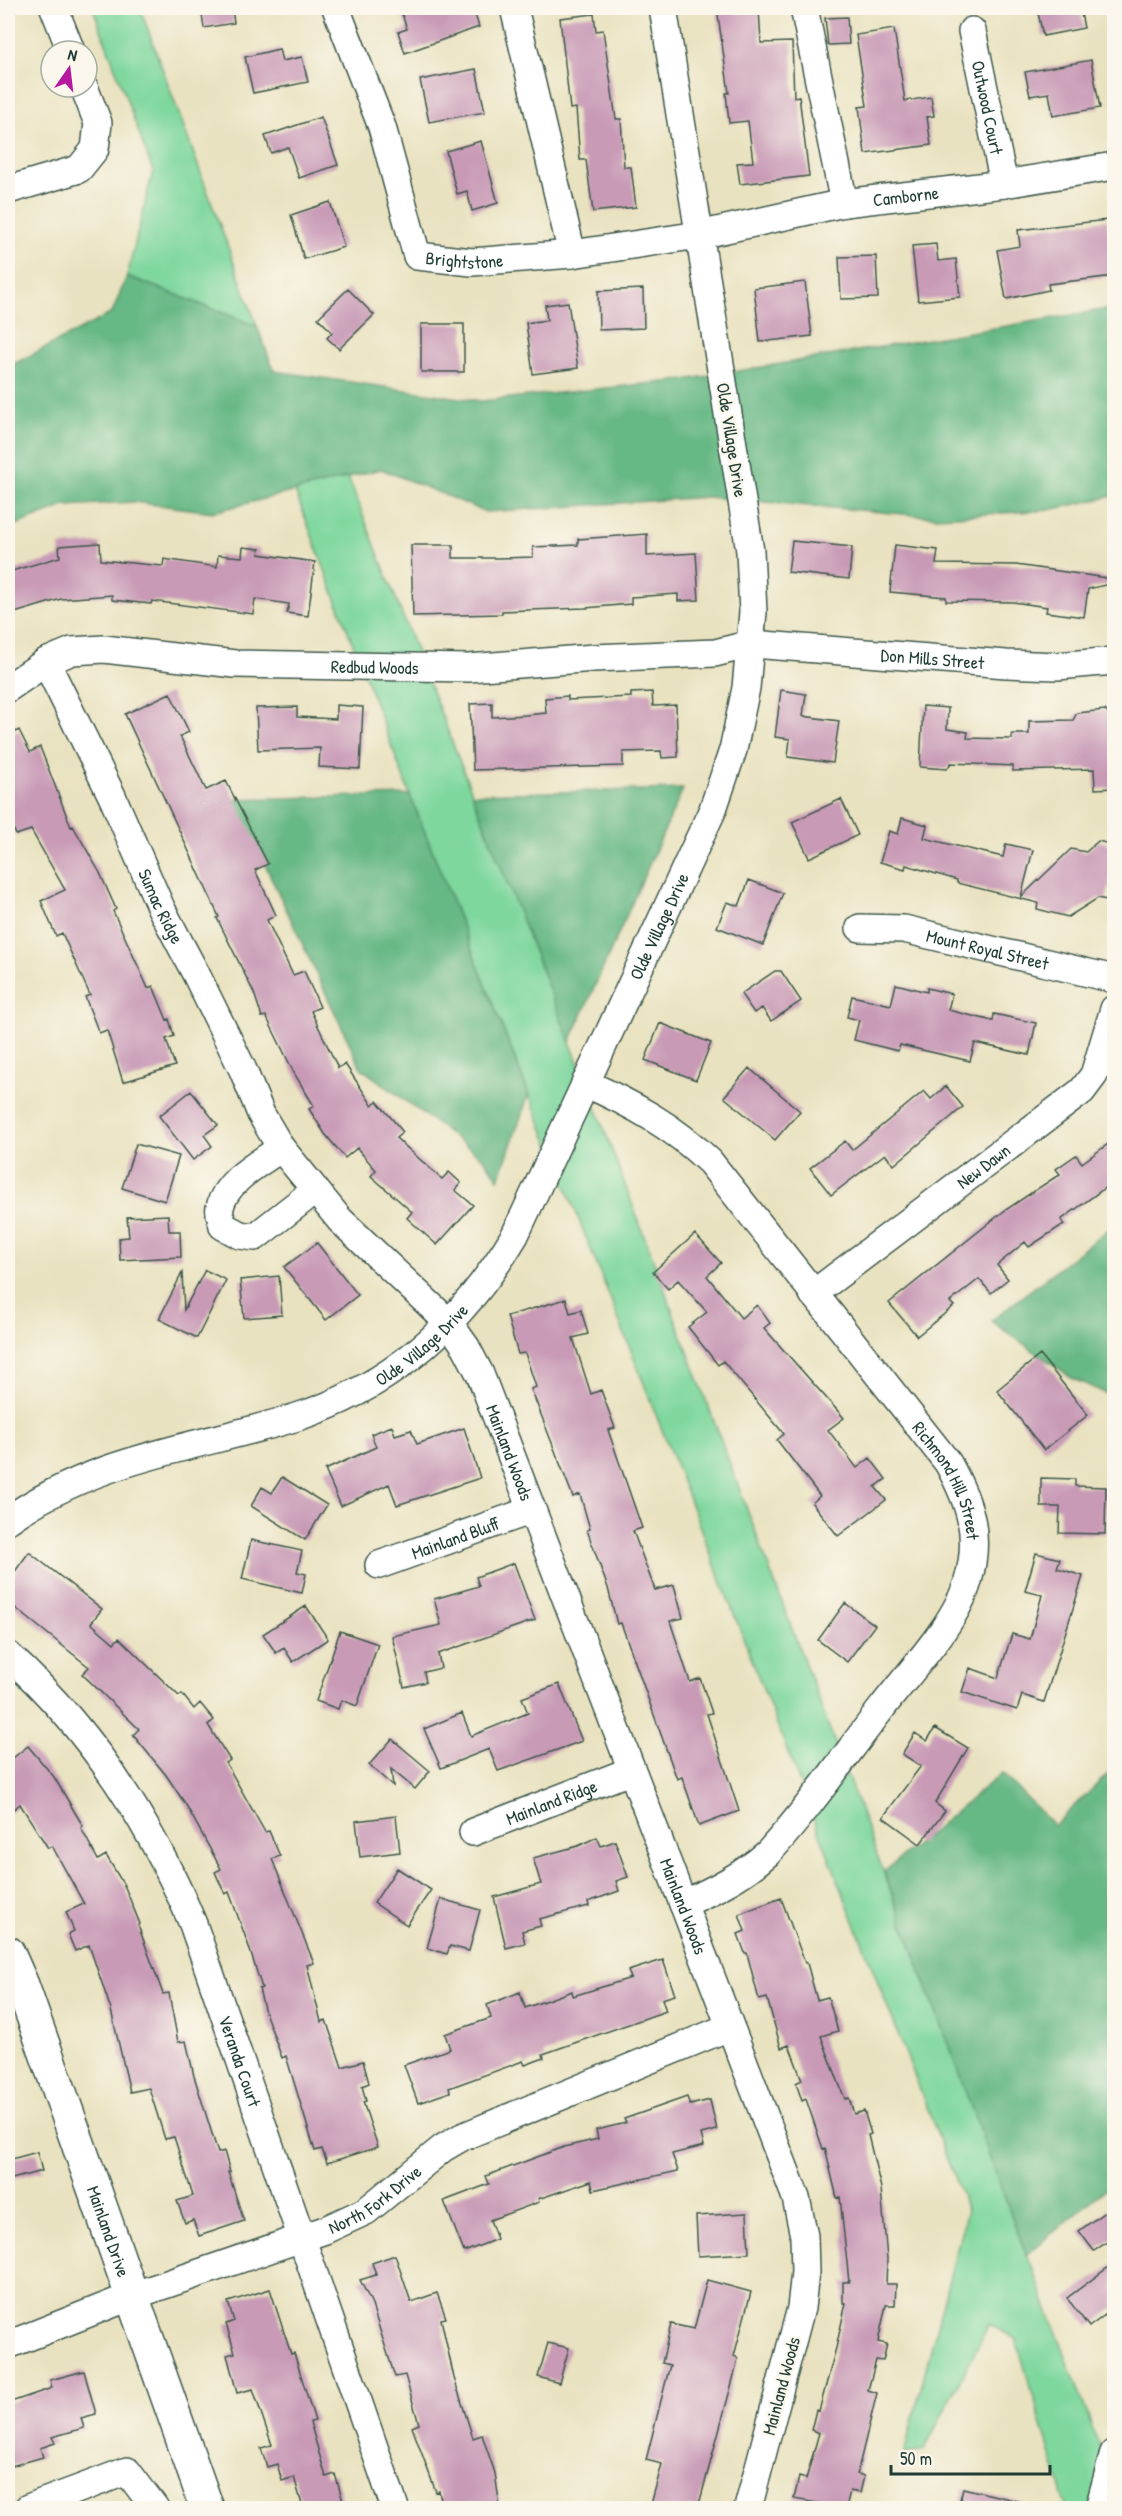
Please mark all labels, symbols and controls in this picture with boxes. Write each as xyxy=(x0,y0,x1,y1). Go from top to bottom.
north arrow xyxy=(39,39,99,99)
text: N xyxy=(66,43,80,66)
street label: Outwood Court xyxy=(966,58,1010,157)
street label: Camborne xyxy=(871,179,940,212)
street label: Brightstone xyxy=(425,245,504,275)
street label: Olde Village Drive xyxy=(711,381,753,499)
street label: Don Mills Street xyxy=(880,642,986,675)
street label: Redbud Woods xyxy=(331,653,419,680)
street label: Sumac Ridge xyxy=(133,865,190,948)
street label: Olde Village Drive xyxy=(623,868,694,984)
street label: Mount Royal Street xyxy=(924,922,1052,976)
street label: New Dawn xyxy=(951,1137,1015,1194)
street label: Olde Village Drive xyxy=(370,1298,473,1391)
street label: Mainland Woods xyxy=(480,1401,540,1504)
street label: Richmond Hill Street xyxy=(907,1416,986,1541)
street label: Mainland Bluff xyxy=(408,1510,503,1565)
street label: Mainland Ridge xyxy=(502,1773,600,1831)
street label: Mainland Woods xyxy=(654,1855,714,1958)
street label: Veranda Court xyxy=(213,2012,268,2111)
street label: North Fork Drive xyxy=(324,2159,426,2239)
street label: Mainland Drive xyxy=(81,2182,137,2280)
street label: Mainland Woods xyxy=(756,2334,806,2438)
scale bar xyxy=(891,2438,1050,2476)
text: 50 m xyxy=(900,2446,932,2471)

